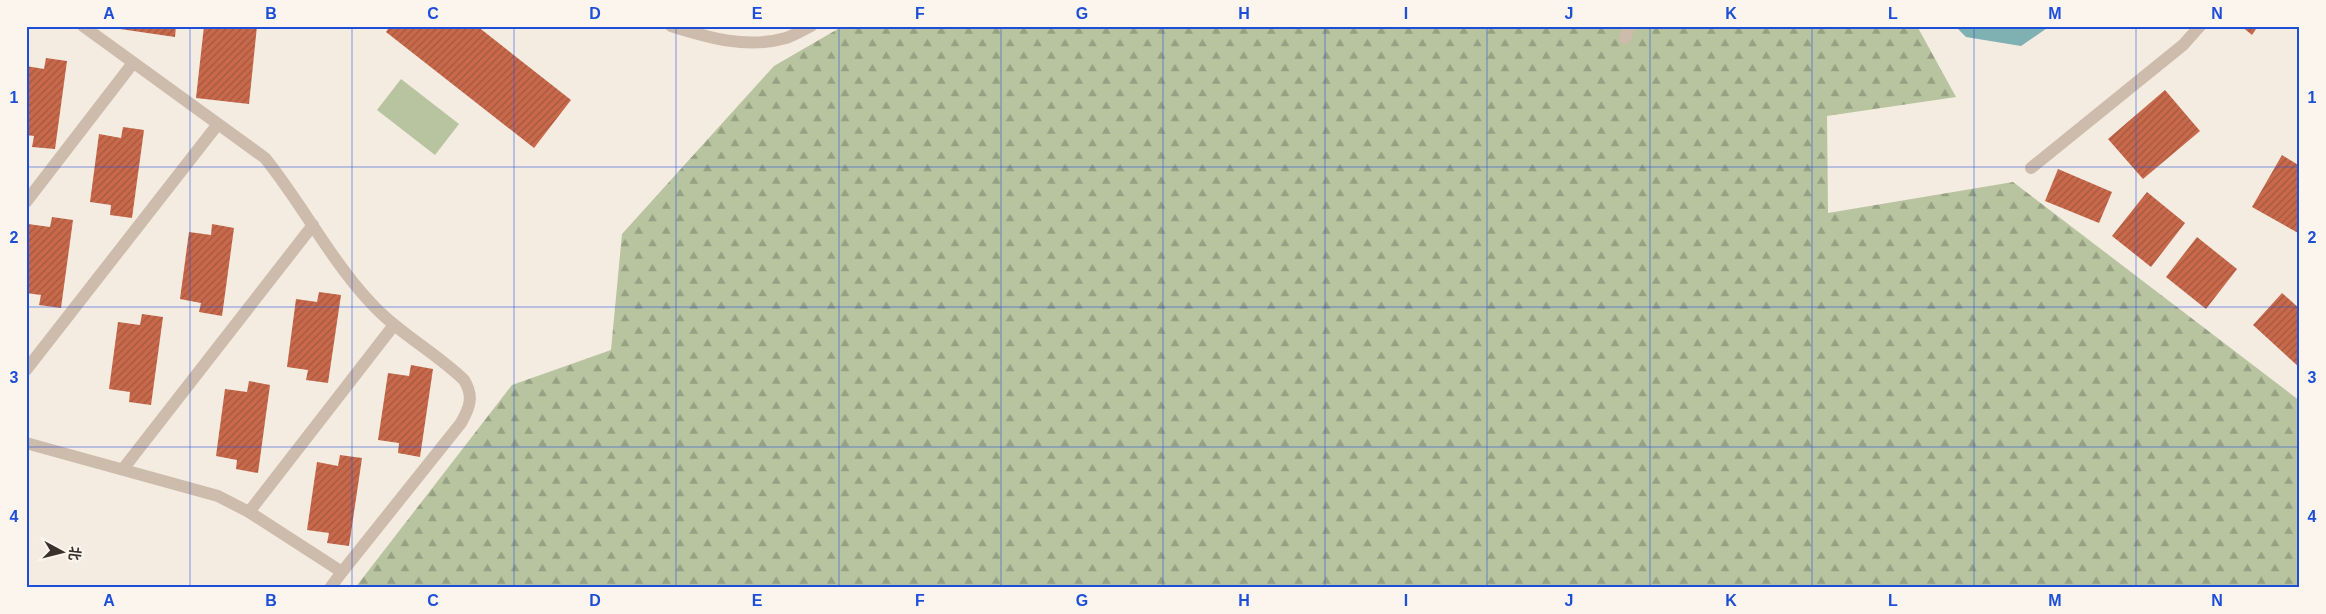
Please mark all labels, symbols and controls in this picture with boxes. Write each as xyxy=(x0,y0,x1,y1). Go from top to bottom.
text: A xyxy=(103,5,115,22)
text: B xyxy=(265,5,277,22)
text: C xyxy=(427,5,439,22)
text: D xyxy=(589,5,601,22)
text: E xyxy=(752,5,763,22)
text: F xyxy=(915,5,925,22)
text: G xyxy=(1076,5,1088,22)
text: H xyxy=(1238,5,1250,22)
text: I xyxy=(1404,5,1408,22)
text: J xyxy=(1565,5,1573,22)
text: K xyxy=(1725,5,1737,22)
text: L xyxy=(1888,5,1898,22)
text: M xyxy=(2048,5,2062,22)
text: N xyxy=(2211,5,2223,22)
text: 1 xyxy=(10,89,19,106)
text: 1 xyxy=(2308,89,2317,106)
text: 2 xyxy=(10,229,19,246)
text: 2 xyxy=(2308,229,2317,246)
text: 3 xyxy=(10,369,19,386)
text: 3 xyxy=(2308,369,2317,386)
text: 4 xyxy=(10,508,19,525)
text: 4 xyxy=(2308,508,2317,525)
north arrow xyxy=(38,526,88,576)
text: 北 xyxy=(66,546,84,562)
text: A xyxy=(103,592,115,609)
text: B xyxy=(265,592,277,609)
text: C xyxy=(427,592,439,609)
text: D xyxy=(589,592,601,609)
text: E xyxy=(752,592,763,609)
text: F xyxy=(915,592,925,609)
text: G xyxy=(1076,592,1088,609)
text: H xyxy=(1238,592,1250,609)
text: I xyxy=(1404,592,1408,609)
text: J xyxy=(1565,592,1573,609)
text: K xyxy=(1725,592,1737,609)
text: L xyxy=(1888,592,1898,609)
text: M xyxy=(2048,592,2062,609)
text: N xyxy=(2211,592,2223,609)

